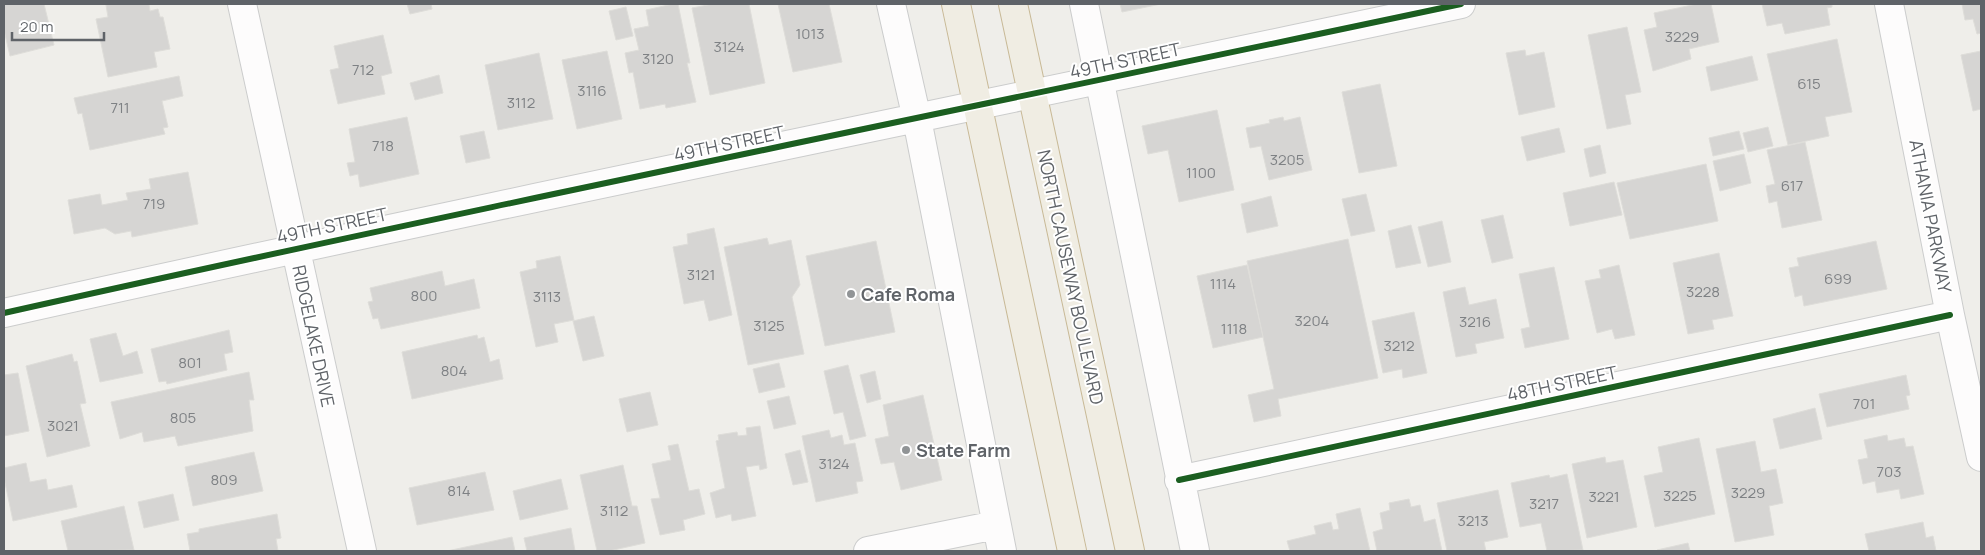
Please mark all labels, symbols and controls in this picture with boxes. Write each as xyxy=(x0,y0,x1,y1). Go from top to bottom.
scale bar xyxy=(12,10,105,42)
text: 20 m xyxy=(20,16,53,37)
house number: 1013 xyxy=(795,23,825,44)
house number: 3229 xyxy=(1665,26,1699,47)
house number: 3124 xyxy=(713,36,745,57)
street label: 49TH STREET xyxy=(1067,36,1183,83)
house number: 3120 xyxy=(642,48,674,69)
house number: 712 xyxy=(352,59,374,80)
house number: 615 xyxy=(1797,73,1821,94)
house number: 3116 xyxy=(577,80,607,101)
house number: 3112 xyxy=(507,92,535,113)
house number: 711 xyxy=(110,97,130,118)
street label: 49TH STREET xyxy=(671,119,787,166)
house number: 718 xyxy=(372,135,394,156)
street label: ATHANIA PARKWAY xyxy=(1904,137,1958,296)
street label: NORTH CAUSEWAY BOULEVARD xyxy=(1032,147,1110,407)
house number: 3205 xyxy=(1270,149,1304,170)
house number: 1100 xyxy=(1186,162,1216,183)
house number: 617 xyxy=(1781,175,1803,196)
house number: 719 xyxy=(143,193,165,214)
street label: 49TH STREET xyxy=(274,201,390,248)
street label: RIDGELAKE DRIVE xyxy=(287,263,341,409)
house number: 3121 xyxy=(687,264,715,285)
house number: 699 xyxy=(1824,268,1852,289)
house number: 1114 xyxy=(1210,273,1236,294)
house number: 3228 xyxy=(1686,281,1720,302)
place label: Cafe Roma xyxy=(861,282,955,306)
house number: 800 xyxy=(410,285,438,306)
house number: 3113 xyxy=(533,286,561,307)
marker: Cafe Roma xyxy=(845,288,857,300)
house number: 3204 xyxy=(1295,310,1330,331)
house number: 3216 xyxy=(1459,311,1491,332)
house number: 3125 xyxy=(753,315,785,336)
house number: 1118 xyxy=(1221,318,1247,339)
house number: 3212 xyxy=(1383,335,1415,356)
house number: 801 xyxy=(178,352,202,373)
house number: 804 xyxy=(441,360,468,381)
street label: 48TH STREET xyxy=(1505,360,1620,406)
house number: 701 xyxy=(1853,393,1875,414)
house number: 805 xyxy=(170,407,196,428)
house number: 3021 xyxy=(47,415,79,436)
place label: State Farm xyxy=(916,438,1011,462)
marker: State Farm xyxy=(900,444,912,456)
house number: 3124 xyxy=(818,453,850,474)
house number: 703 xyxy=(1877,461,1901,482)
house number: 809 xyxy=(210,469,238,490)
house number: 814 xyxy=(447,480,471,501)
house number: 3229 xyxy=(1731,482,1765,503)
house number: 3225 xyxy=(1663,485,1697,506)
house number: 3221 xyxy=(1588,486,1620,507)
house number: 3217 xyxy=(1529,493,1559,514)
house number: 3112 xyxy=(600,500,628,521)
house number: 3213 xyxy=(1458,510,1489,531)

